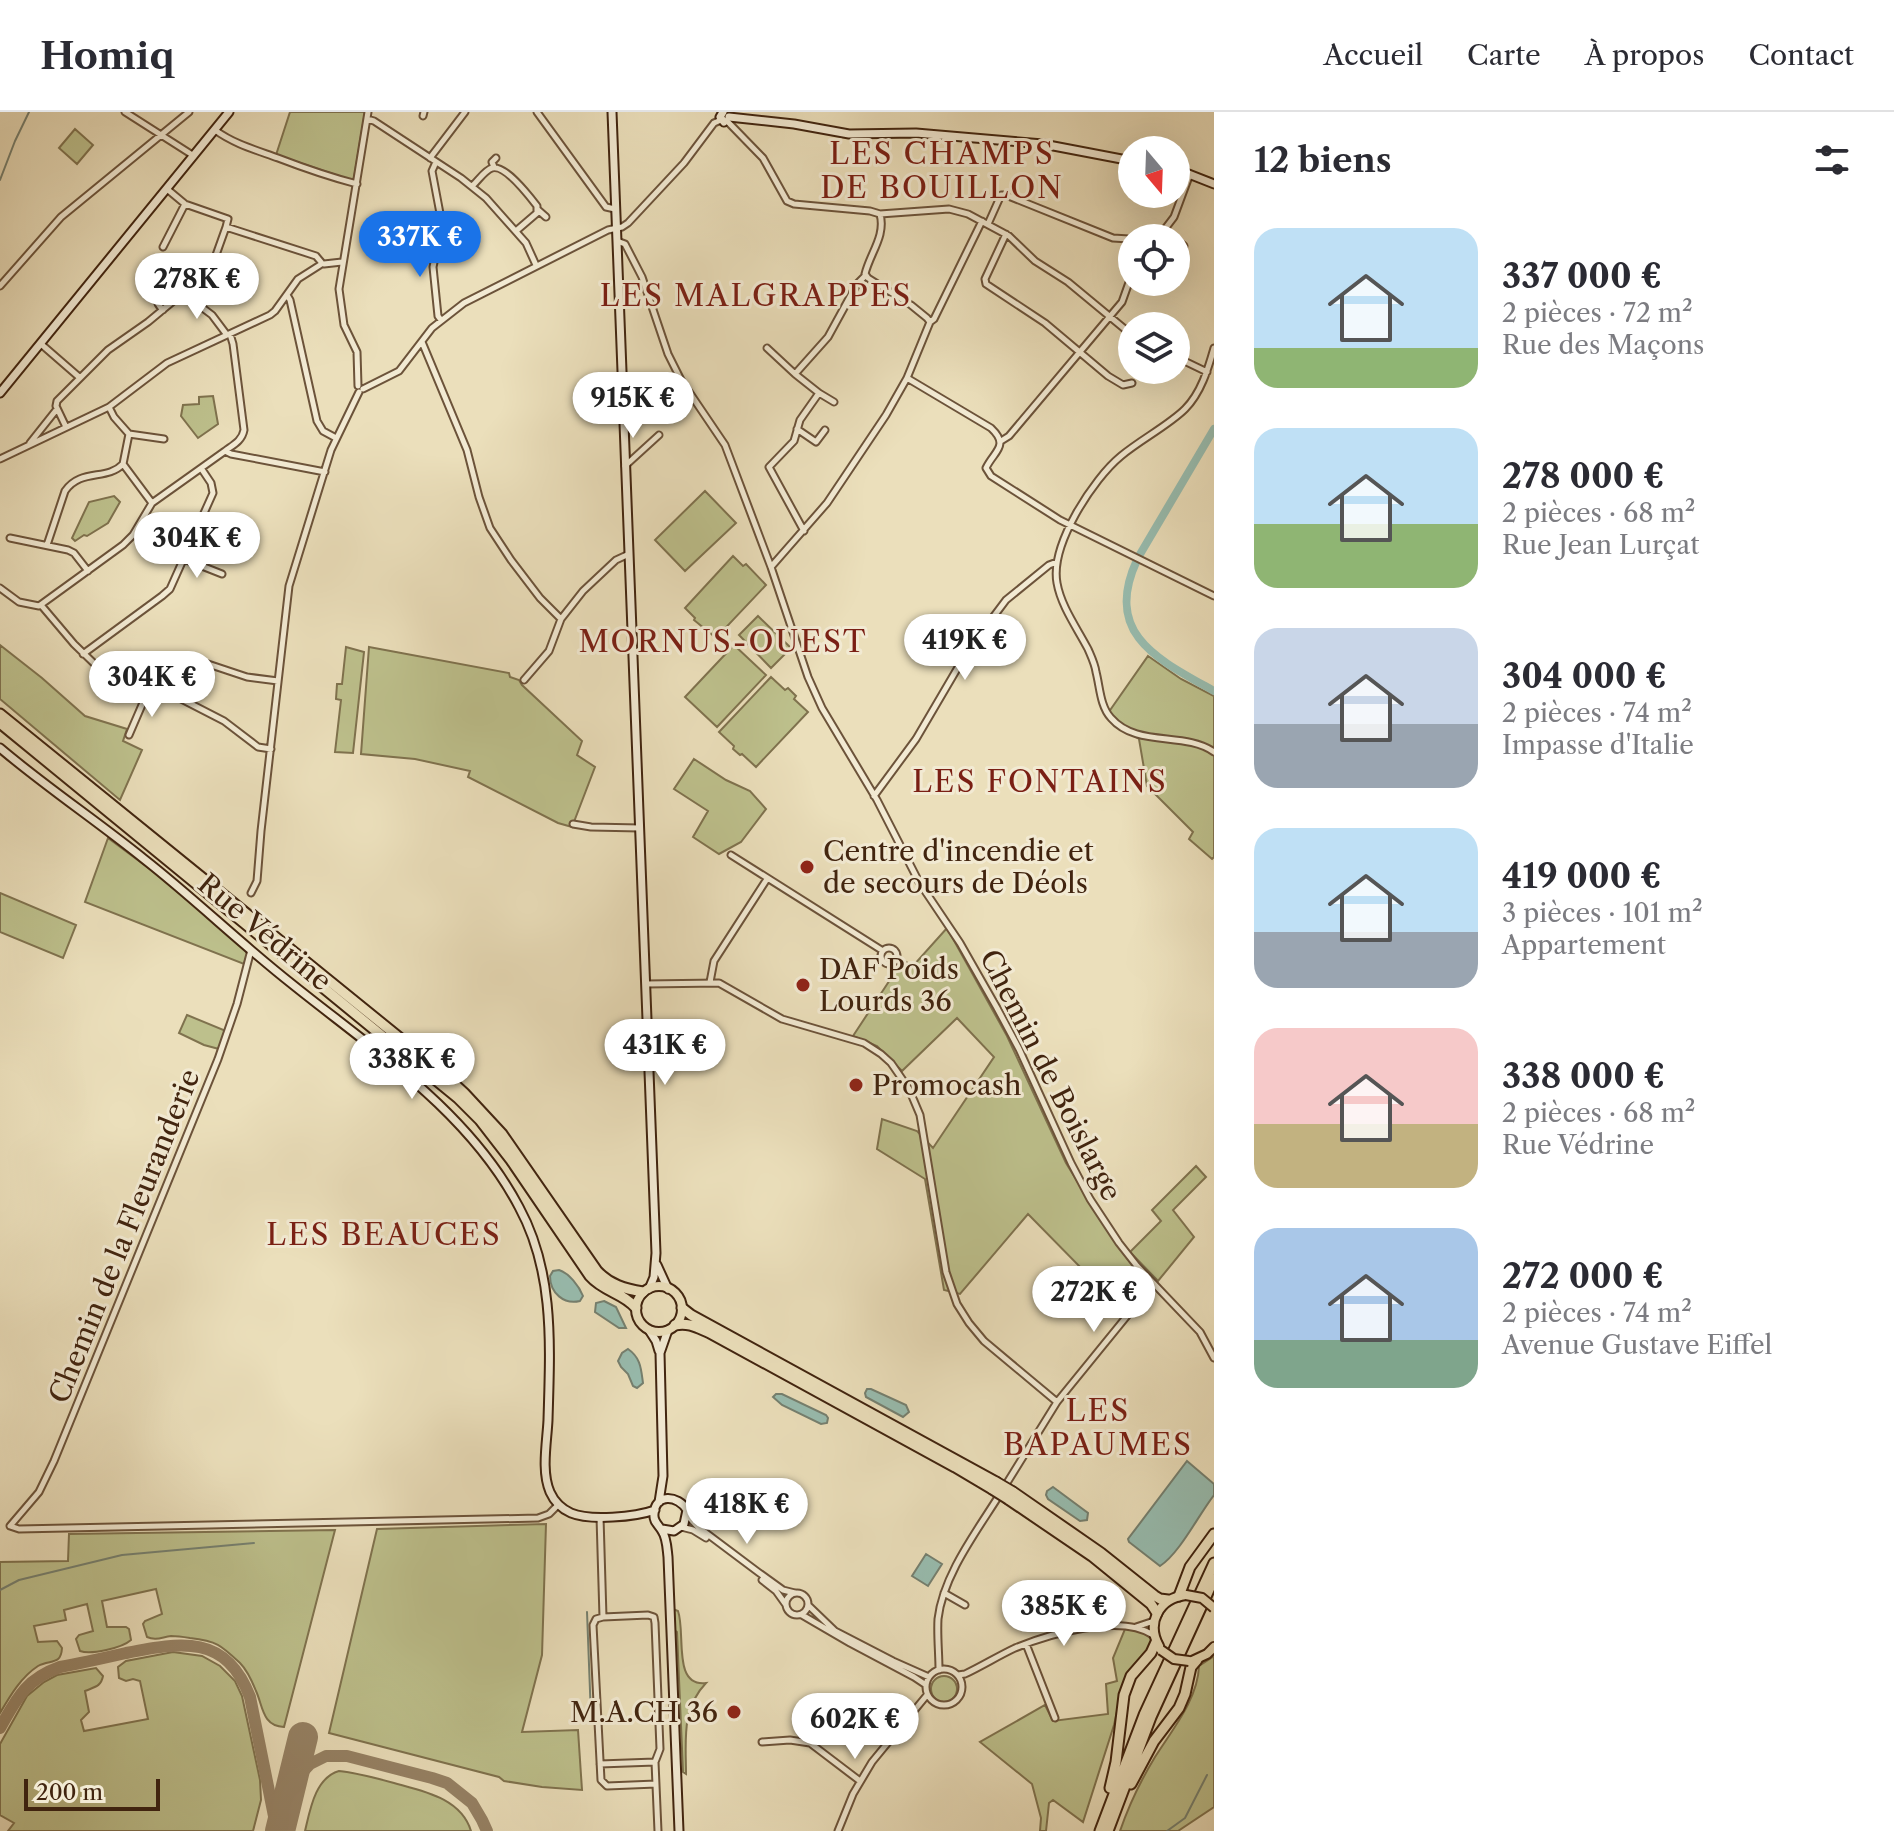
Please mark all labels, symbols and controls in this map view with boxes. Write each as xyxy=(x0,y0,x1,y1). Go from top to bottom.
text: Homiq xyxy=(40,32,174,79)
text: Accueil xyxy=(1324,38,1423,72)
text: Carte xyxy=(1467,38,1541,72)
text: À propos xyxy=(1585,38,1704,72)
text: Contact xyxy=(1748,38,1854,72)
district label: LES CHAMPS DE BOUILLON xyxy=(820,135,1064,206)
north arrow xyxy=(1118,136,1190,208)
map controls xyxy=(1118,136,1190,384)
icon: filters xyxy=(1810,138,1854,182)
text: 12 biens xyxy=(1254,139,1392,181)
pin: 337K € xyxy=(355,211,485,279)
text: 337K € xyxy=(377,221,463,253)
button: locate xyxy=(1118,224,1190,296)
pin: 278K € xyxy=(132,253,262,321)
text: 337 000 € xyxy=(1502,255,1662,297)
icon: home xyxy=(1318,260,1414,356)
text: 278K € xyxy=(153,263,241,295)
district label: LES MALGRAPPES xyxy=(600,277,912,314)
text: 2 pièces · 72 m² xyxy=(1502,297,1693,329)
button: layers xyxy=(1118,312,1190,384)
text: Rue des Maçons xyxy=(1502,329,1704,361)
pin: 915K € xyxy=(568,372,698,440)
text: 915K € xyxy=(591,382,675,414)
text: 278 000 € xyxy=(1502,455,1664,497)
icon: home xyxy=(1318,460,1414,556)
text: 2 pièces · 68 m² xyxy=(1502,497,1695,529)
pin: 304K € xyxy=(132,512,262,580)
text: 304K € xyxy=(152,522,242,554)
text: Rue Jean Lurçat xyxy=(1502,529,1699,561)
pin: 419K € xyxy=(900,614,1030,682)
district label: MORNUS-OUEST xyxy=(579,623,867,660)
text: 419K € xyxy=(922,624,1008,656)
pin: 304K € xyxy=(87,651,217,719)
text: 304 000 € xyxy=(1502,655,1667,697)
icon: home xyxy=(1318,660,1414,756)
text: 304K € xyxy=(107,661,197,693)
text: 2 pièces · 74 m² xyxy=(1502,697,1692,729)
text: Impasse d'Italie xyxy=(1502,729,1694,761)
district label: LES FONTAINS xyxy=(912,763,1168,800)
place label: Centre d'incendie et de secours de Déols xyxy=(823,834,1094,900)
text: 419 000 € xyxy=(1502,855,1661,897)
marker: Centre d'incendie et de secours de Déols xyxy=(798,858,816,876)
icon: home xyxy=(1318,860,1414,956)
street label: Rue Védrine xyxy=(191,866,339,998)
text: 3 pièces · 101 m² xyxy=(1502,897,1703,929)
text: Appartement xyxy=(1502,929,1666,961)
street label: Chemin de Boislarge xyxy=(973,944,1129,1206)
place label: DAF Poids Lourds 36 xyxy=(819,952,959,1018)
marker: DAF Poids Lourds 36 xyxy=(794,976,812,994)
pin: 431K € xyxy=(600,1019,730,1087)
text: 431K € xyxy=(623,1029,708,1061)
pin: 338K € xyxy=(347,1033,477,1101)
text: 338K € xyxy=(368,1043,456,1075)
text: 338 000 € xyxy=(1502,1055,1665,1097)
icon: home xyxy=(1318,1060,1414,1156)
street label: Chemin de la Fleuranderie xyxy=(41,1064,207,1408)
place label: Promocash xyxy=(872,1068,1022,1102)
marker: Promocash xyxy=(847,1076,865,1094)
text: 2 pièces · 68 m² xyxy=(1502,1097,1695,1129)
text: Rue Védrine xyxy=(1502,1129,1654,1161)
district label: LES BEAUCES xyxy=(266,1216,502,1253)
text: 272 000 € xyxy=(1502,1255,1664,1297)
icon: home xyxy=(1318,1260,1414,1356)
pin: 272K € xyxy=(1029,1266,1159,1334)
text: 272K € xyxy=(1050,1276,1138,1308)
text: 2 pièces · 74 m² xyxy=(1502,1297,1692,1329)
text: Avenue Gustave Eiffel xyxy=(1502,1329,1772,1361)
district label: LES BAPAUMES xyxy=(1003,1392,1193,1463)
pin: 418K € xyxy=(682,1478,812,1546)
text: 418K € xyxy=(704,1488,790,1520)
pin: 385K € xyxy=(999,1580,1129,1648)
text: 385K € xyxy=(1020,1590,1108,1622)
pin: 602K € xyxy=(790,1693,920,1761)
place label: M.A.CH 36 xyxy=(570,1695,718,1729)
marker: M.A.CH 36 xyxy=(725,1703,743,1721)
text: 602K € xyxy=(810,1703,900,1735)
scale bar xyxy=(24,1775,160,1811)
text: 200 m xyxy=(36,1779,103,1806)

